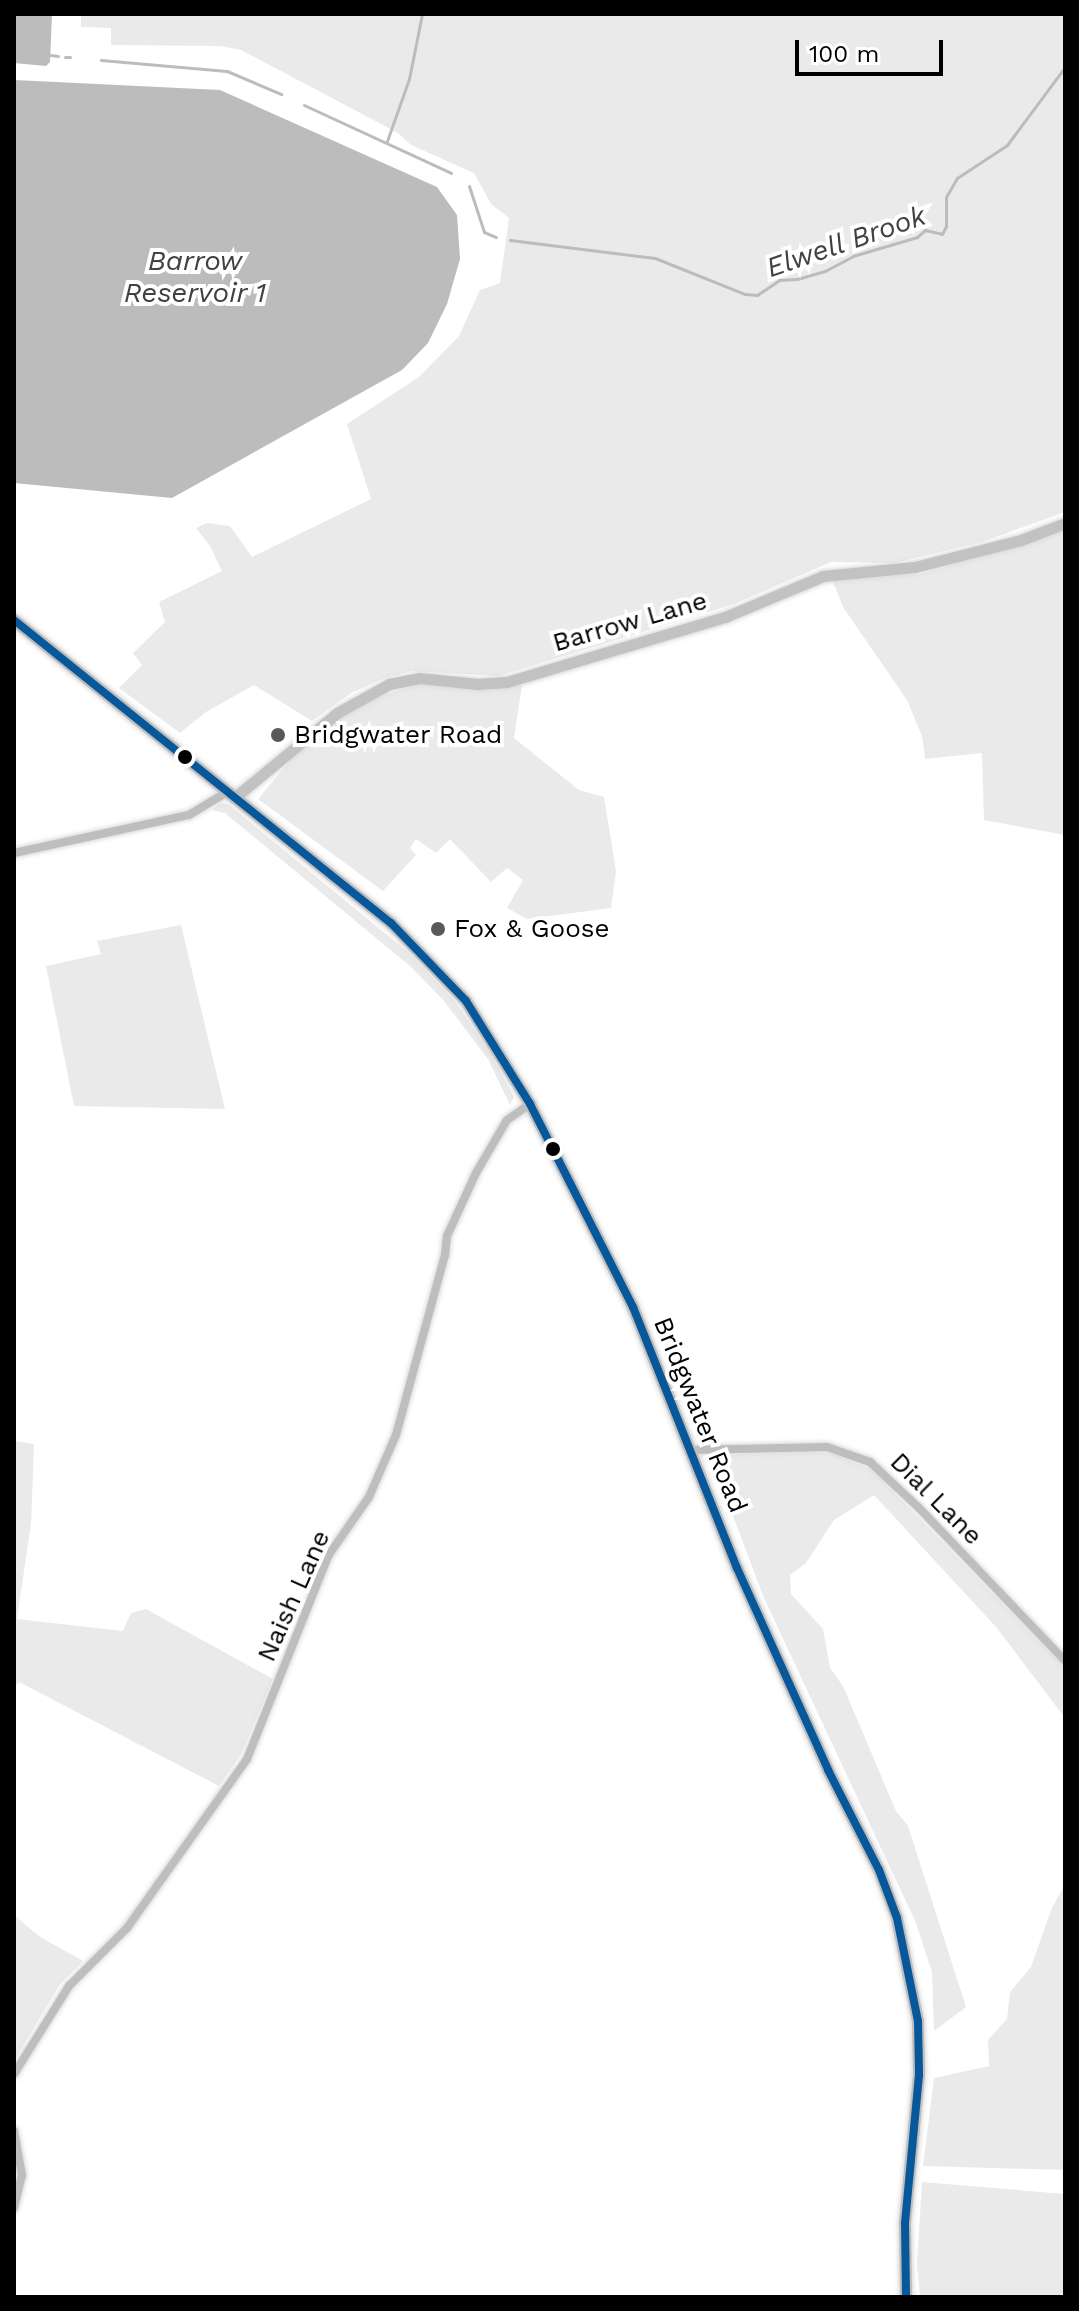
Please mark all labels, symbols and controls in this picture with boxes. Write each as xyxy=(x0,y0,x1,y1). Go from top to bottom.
scale bar xyxy=(799,24,947,74)
text: 100 m xyxy=(809,40,879,68)
water label: Elwell Brook xyxy=(761,199,931,285)
water label: Barrow Reservoir 1 xyxy=(123,244,267,310)
street label: Barrow Lane xyxy=(549,585,711,659)
place label: Bridgwater Road xyxy=(294,719,503,751)
marker: Bridgwater Road xyxy=(269,726,287,744)
unlabelled marker xyxy=(177,749,193,765)
place label: Fox & Goose xyxy=(454,913,610,945)
marker: Fox & Goose xyxy=(429,920,447,938)
unlabelled marker xyxy=(545,1141,561,1157)
street label: Bridgwater Road xyxy=(646,1312,754,1518)
street label: Dial Lane xyxy=(883,1446,989,1552)
street label: Naish Lane xyxy=(251,1525,337,1667)

